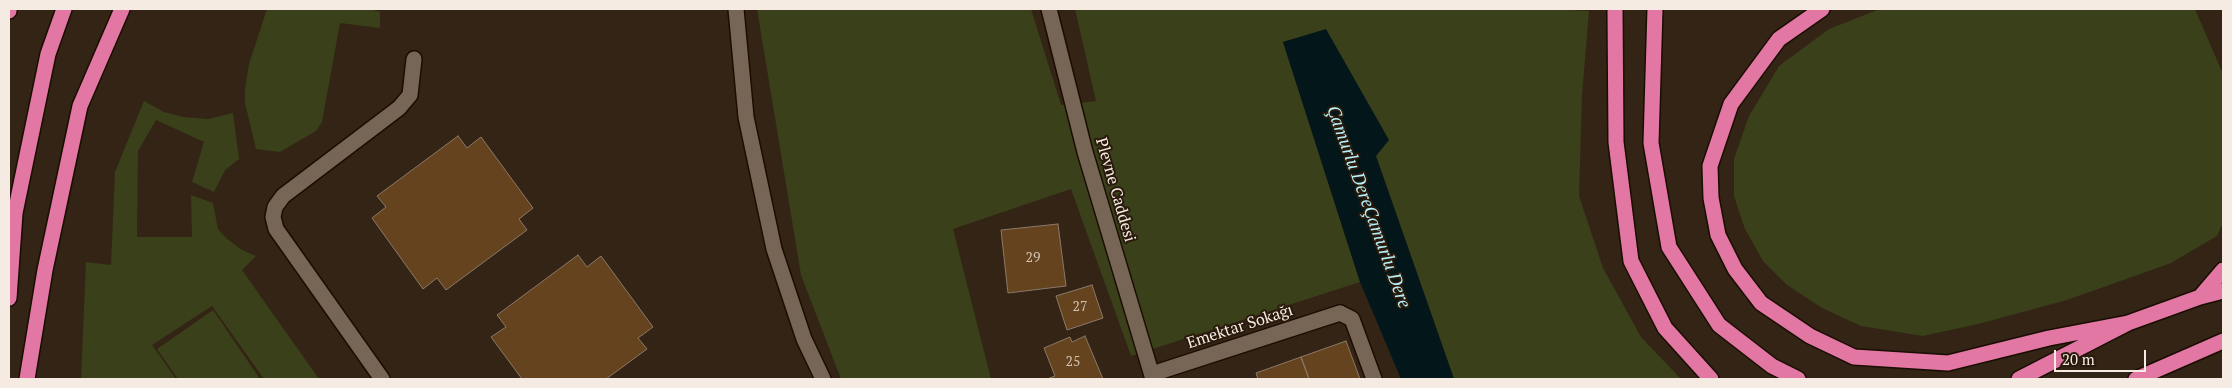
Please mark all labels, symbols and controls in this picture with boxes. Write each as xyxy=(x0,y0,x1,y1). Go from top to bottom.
water label: Çamurlu DereÇamurlu Dere xyxy=(1321,103,1415,311)
street label: Plevne Caddesi xyxy=(1091,136,1139,244)
house number: 29 xyxy=(1026,250,1040,266)
house number: 27 xyxy=(1073,299,1087,315)
street label: Emektar Sokağı xyxy=(1185,301,1295,353)
scale bar xyxy=(2057,340,2150,372)
text: 20 m xyxy=(2062,349,2095,369)
house number: 25 xyxy=(1066,354,1080,370)

